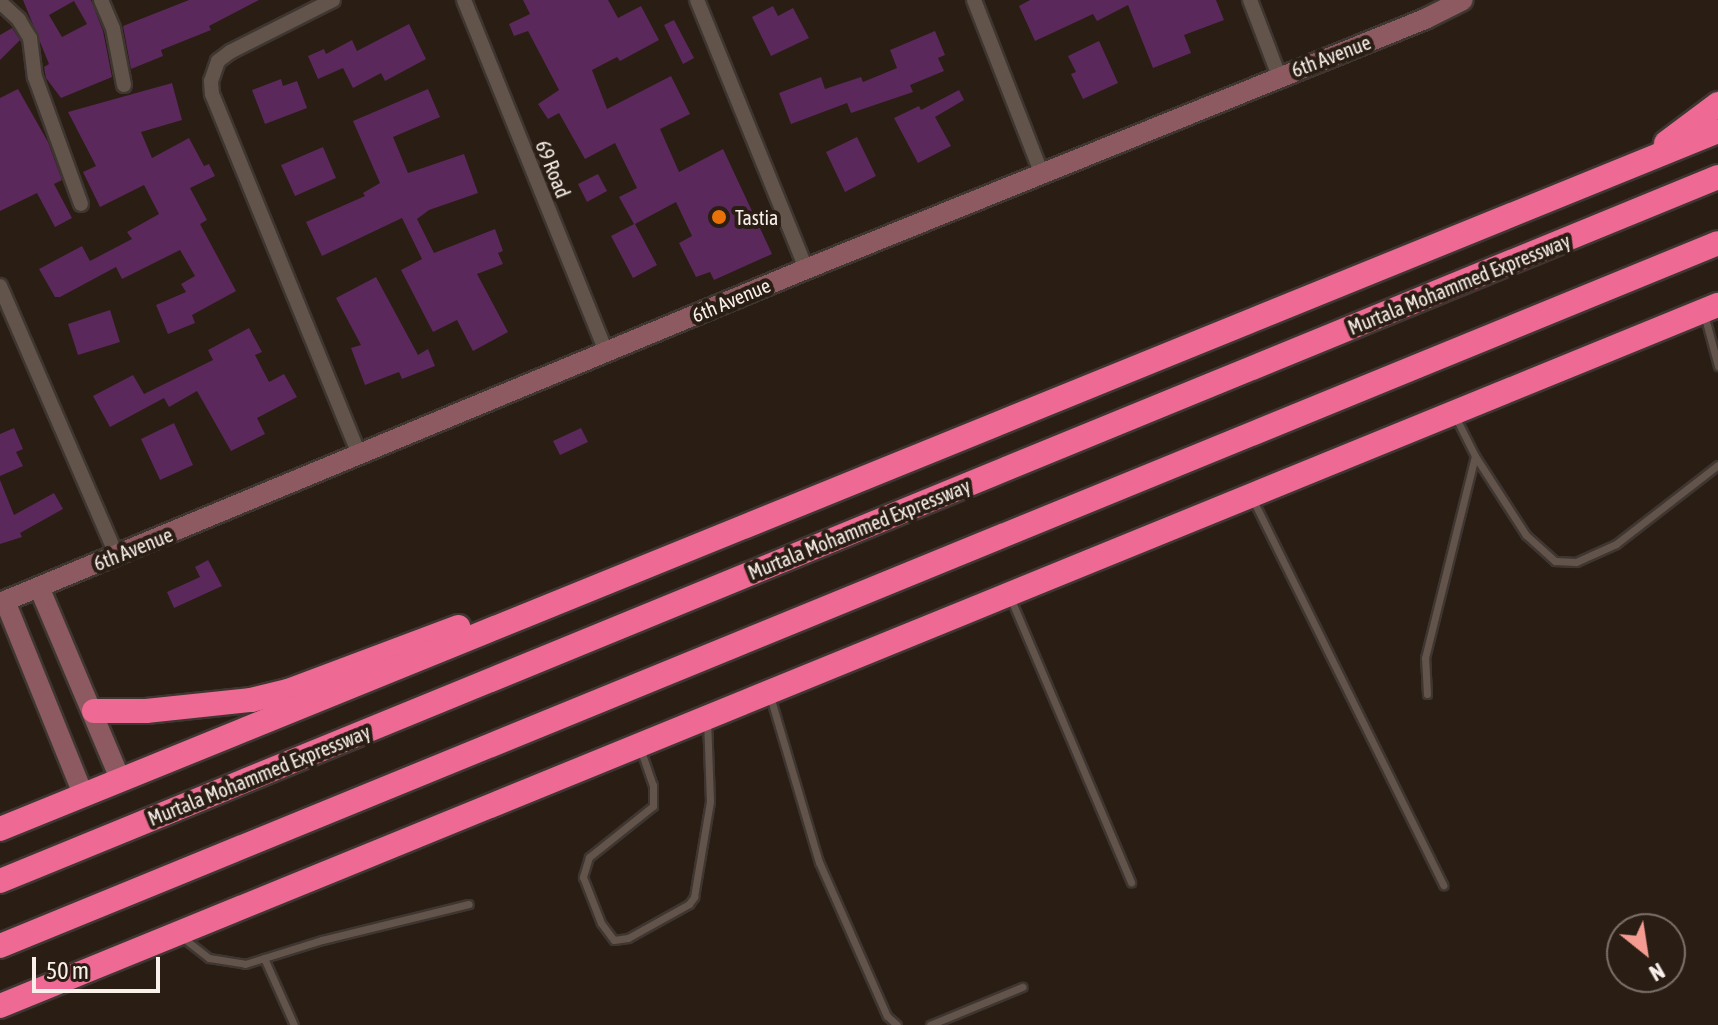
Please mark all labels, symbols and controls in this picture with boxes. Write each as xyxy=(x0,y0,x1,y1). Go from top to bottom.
street label: 6th Avenue xyxy=(1288,30,1374,82)
street label: 69 Road xyxy=(531,137,575,201)
place label: Tastia xyxy=(735,205,778,229)
marker: Tastia xyxy=(710,208,728,226)
street label: Murtala Mohammed Expressway xyxy=(1344,228,1574,340)
street label: 6th Avenue xyxy=(688,273,774,327)
street label: Murtala Mohammed Expressway xyxy=(744,473,974,585)
street label: 6th Avenue xyxy=(90,522,176,576)
street label: Murtala Mohammed Expressway xyxy=(144,719,374,831)
north arrow xyxy=(1606,913,1686,993)
scale bar xyxy=(36,941,164,991)
text: 50 m xyxy=(46,957,89,984)
text: N xyxy=(1645,958,1669,987)

